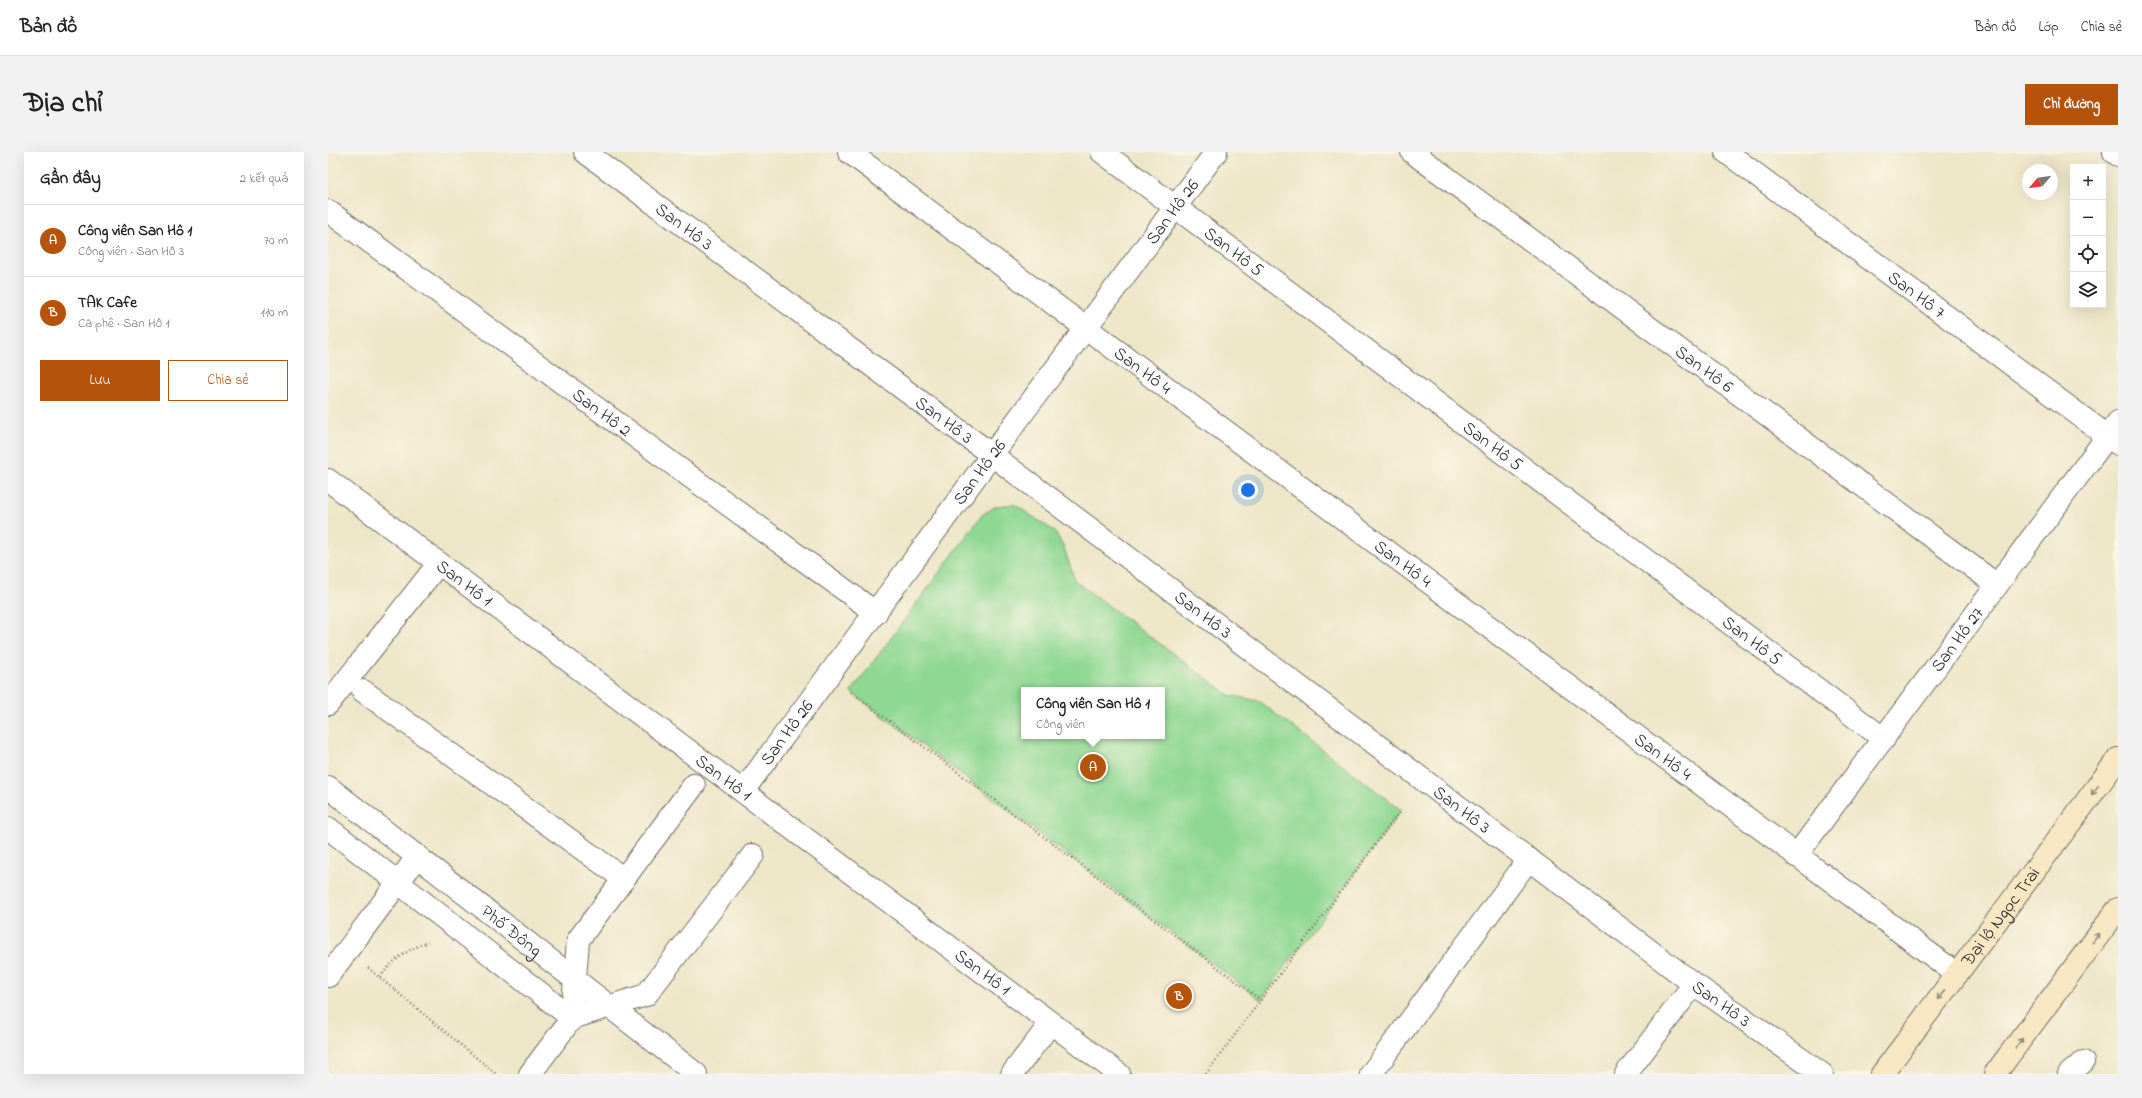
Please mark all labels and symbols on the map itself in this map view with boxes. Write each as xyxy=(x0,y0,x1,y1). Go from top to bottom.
north arrow xyxy=(2022,164,2058,200)
street label: San Hô 26 xyxy=(1141,174,1207,251)
street label: San Hô 3 xyxy=(649,197,718,258)
street label: San Hô 5 xyxy=(1197,221,1268,284)
street label: San Hô 7 xyxy=(1881,266,1951,326)
street label: San Hô 6 xyxy=(1669,340,1738,401)
street label: San Hô 4 xyxy=(1107,341,1177,402)
street label: San Hô 2 xyxy=(566,383,636,444)
street label: San Hô 3 xyxy=(909,391,978,451)
street label: San Hô 5 xyxy=(1456,416,1527,478)
street label: San Hô 26 xyxy=(948,435,1014,511)
your location xyxy=(1238,480,1258,500)
street label: San Hô 4 xyxy=(1368,534,1437,595)
street label: San Hô 1 xyxy=(430,554,497,614)
street label: San Hô 3 xyxy=(1168,585,1236,646)
street label: San Hô 27 xyxy=(1926,602,1992,678)
street label: San Hô 5 xyxy=(1715,610,1787,673)
street label: San Hô 26 xyxy=(755,695,821,772)
street label: San Hô 4 xyxy=(1628,728,1697,788)
street label: San Hô 1 xyxy=(689,749,757,809)
pin: A xyxy=(1080,752,1106,782)
street label: San Hô 3 xyxy=(1427,780,1495,841)
one-way arrow xyxy=(2090,785,2099,796)
street label: Đại lộ Ngọc Trai xyxy=(1955,863,2048,973)
street label: Phố Đông xyxy=(474,900,547,965)
one-way arrow xyxy=(2092,933,2100,944)
street label: San Hô 1 xyxy=(948,944,1016,1003)
street label: San Hô 3 xyxy=(1686,975,1755,1035)
pin: B xyxy=(1166,981,1192,1011)
one-way arrow xyxy=(1937,990,1945,1001)
one-way arrow xyxy=(2014,1037,2023,1048)

